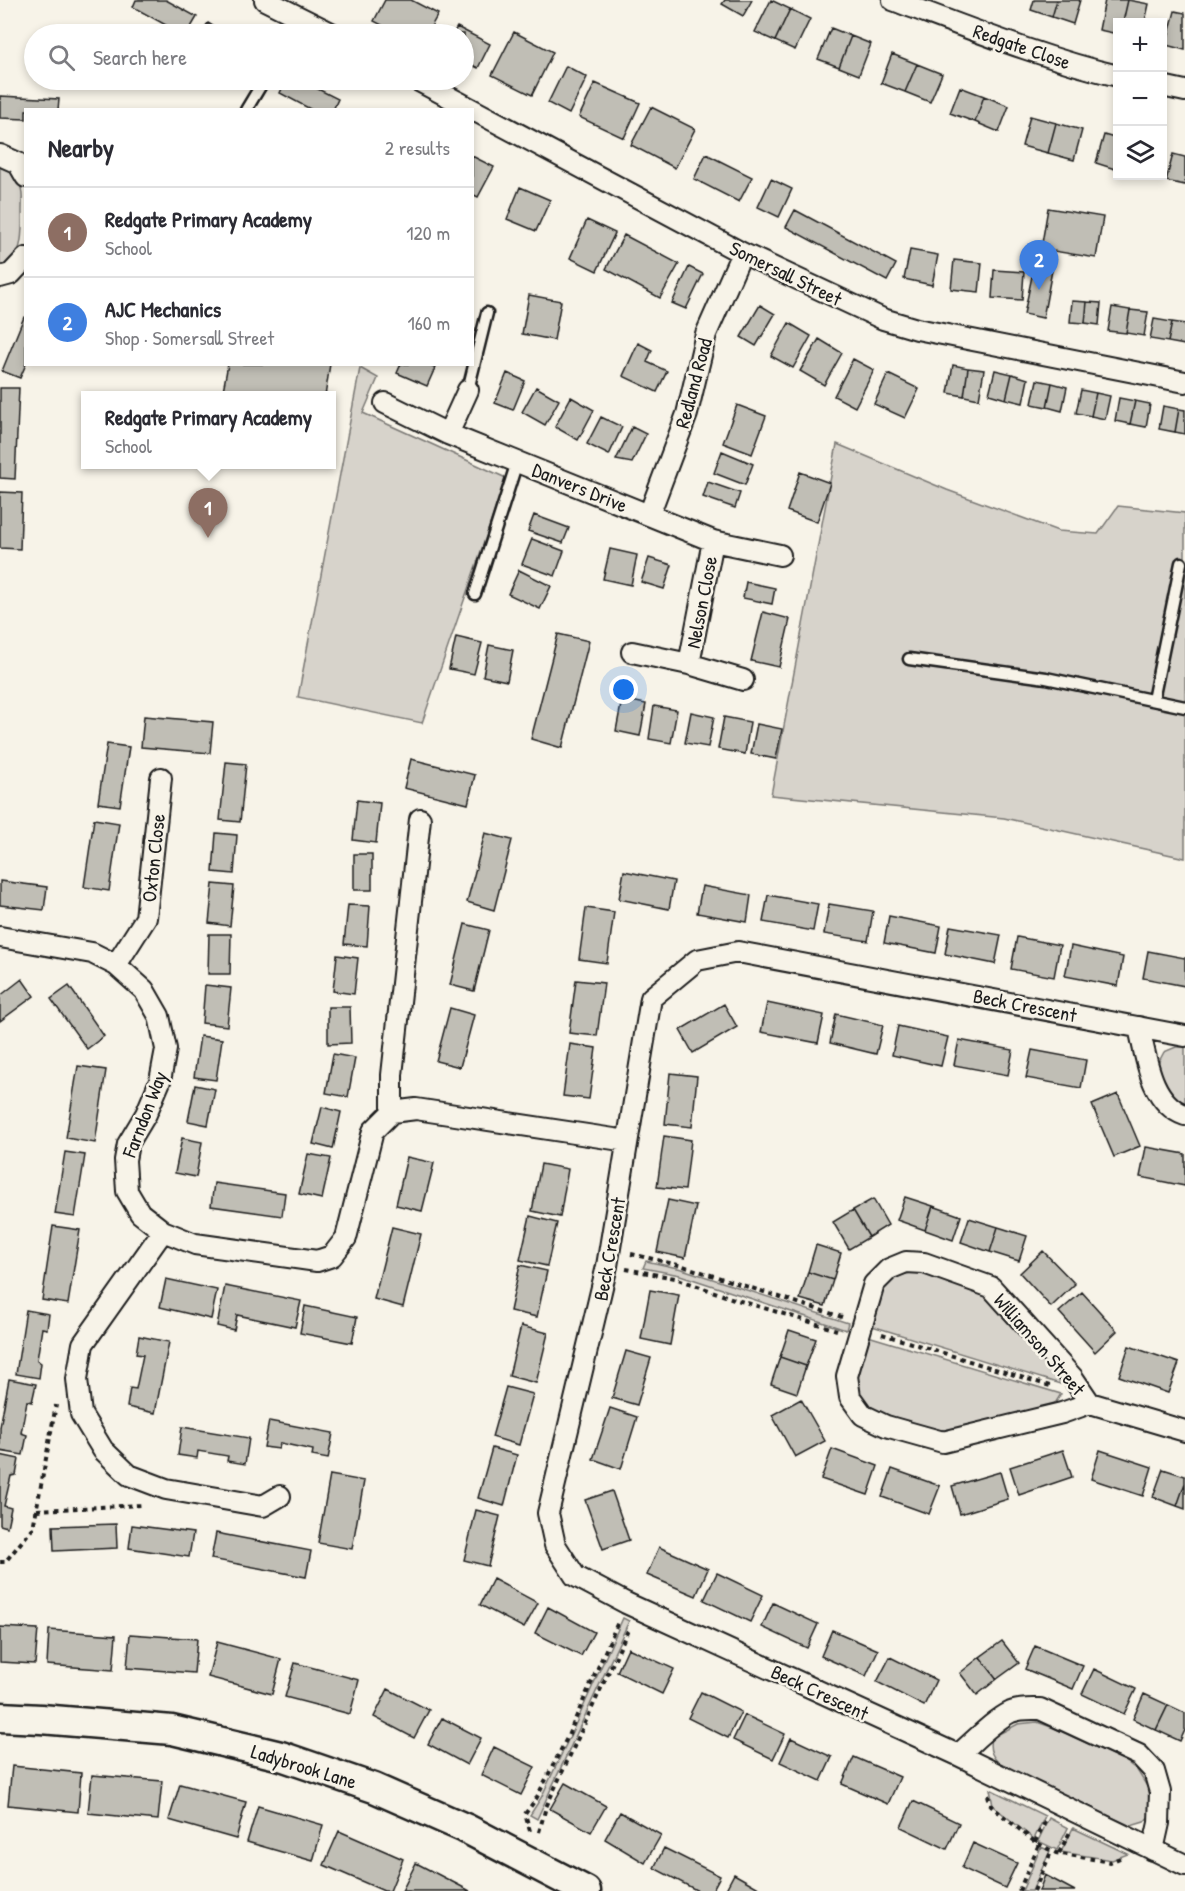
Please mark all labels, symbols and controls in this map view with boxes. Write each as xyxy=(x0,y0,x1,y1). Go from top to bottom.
street label: Redgate Close xyxy=(970,17,1074,75)
map controls xyxy=(1113,18,1167,180)
button: + xyxy=(1113,18,1167,72)
search box xyxy=(24,24,474,90)
icon: search xyxy=(45,41,78,74)
text: Search here xyxy=(93,42,187,72)
button: − xyxy=(1113,72,1167,126)
button: layers xyxy=(1113,126,1167,180)
text: Nearby xyxy=(48,130,114,165)
text: 2 results xyxy=(385,134,450,161)
text: Redgate Primary Academy xyxy=(105,204,312,234)
text: 1 xyxy=(64,219,71,246)
text: 120 m xyxy=(406,219,450,246)
text: School xyxy=(105,234,152,261)
street label: Somersall Street xyxy=(725,234,848,312)
pin: 2 xyxy=(1020,240,1058,290)
text: AJC Mechanics xyxy=(105,294,221,324)
text: 2 xyxy=(63,309,72,336)
text: 160 m xyxy=(408,309,450,336)
text: Shop · Somersall Street xyxy=(105,324,274,351)
street label: Redland Road xyxy=(668,335,718,431)
popup xyxy=(81,391,336,469)
text: Redgate Primary Academy xyxy=(105,402,312,432)
text: School xyxy=(105,432,152,459)
street label: Danvers Drive xyxy=(529,456,631,518)
pin: 1 xyxy=(188,488,228,538)
street label: Nelson Close xyxy=(679,554,723,650)
your location xyxy=(609,675,638,704)
street label: Oxton Close xyxy=(135,812,171,904)
street label: Beck Crescent xyxy=(971,982,1080,1028)
street label: Farndon Way xyxy=(115,1067,173,1162)
street label: Beck Crescent xyxy=(587,1194,632,1303)
street label: Williamson Street xyxy=(988,1287,1093,1402)
street label: Beck Crescent xyxy=(767,1658,874,1727)
street label: Ladybrook Lane xyxy=(248,1737,360,1795)

